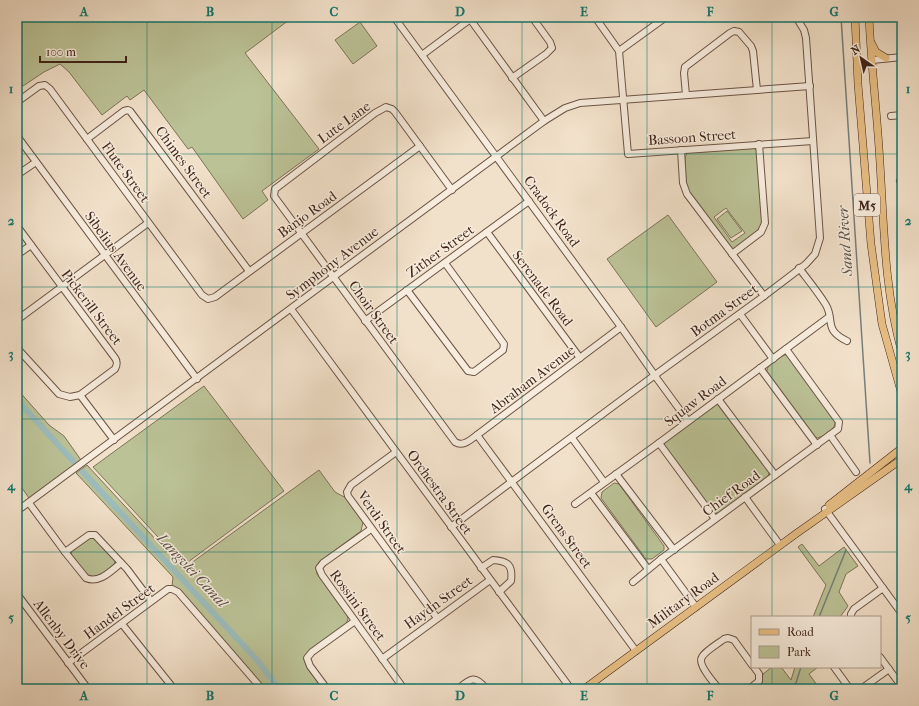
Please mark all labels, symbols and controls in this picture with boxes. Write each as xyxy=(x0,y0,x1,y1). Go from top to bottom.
text: A xyxy=(79,4,89,19)
text: B xyxy=(206,4,215,19)
text: C xyxy=(330,4,339,19)
text: D xyxy=(455,4,465,19)
text: E xyxy=(580,4,588,19)
text: F xyxy=(706,4,714,19)
text: G xyxy=(829,4,839,19)
scale bar xyxy=(40,38,126,64)
north arrow xyxy=(841,38,881,78)
text: N xyxy=(849,42,863,58)
text: 100 m xyxy=(46,45,76,59)
text: 1 xyxy=(9,81,14,96)
text: 1 xyxy=(906,81,911,96)
street label: Lute Lane xyxy=(315,98,374,147)
street label: Chimes Street xyxy=(152,123,215,202)
street label: Bassoon Street xyxy=(647,126,737,149)
street label: Flute Street xyxy=(98,139,153,206)
street label: Cradock Road xyxy=(520,172,583,251)
street label: Banjo Road xyxy=(275,187,340,241)
road number: M5 xyxy=(854,194,880,216)
water label: Sand River xyxy=(833,204,857,278)
street label: Sibelius Avenue xyxy=(81,208,150,295)
text: 2 xyxy=(8,213,15,228)
text: 2 xyxy=(905,213,912,228)
street label: Zither Street xyxy=(403,221,477,282)
street label: Symphony Avenue xyxy=(283,223,382,304)
street label: Serenade Road xyxy=(509,247,577,330)
street label: Pickerill Street xyxy=(58,266,126,348)
street label: Choir Street xyxy=(345,277,402,347)
street label: Botma Street xyxy=(687,280,761,341)
street label: Abraham Avenue xyxy=(485,342,579,418)
text: 3 xyxy=(8,346,14,362)
text: 3 xyxy=(905,346,911,362)
street label: Squaw Road xyxy=(661,372,730,430)
street label: Orchestra Street xyxy=(403,447,476,538)
street label: Chief Road xyxy=(699,467,764,520)
text: 4 xyxy=(6,478,16,494)
text: 4 xyxy=(903,478,913,494)
street label: Verdi Street xyxy=(353,487,409,557)
street label: Grens Street xyxy=(537,501,596,572)
water label: Langvlei Canal xyxy=(152,528,232,613)
street label: Rossini Street xyxy=(326,566,389,644)
street label: Military Road xyxy=(644,569,723,632)
street label: Haydn Street xyxy=(401,572,476,633)
street label: Handel Street xyxy=(80,580,158,643)
street label: Allenby Drive xyxy=(29,595,93,673)
text: 5 xyxy=(8,610,14,625)
text: 5 xyxy=(905,610,911,625)
legend xyxy=(751,616,881,668)
text: Road xyxy=(787,625,814,639)
text: Park xyxy=(787,645,812,659)
text: A xyxy=(79,688,89,703)
text: B xyxy=(206,688,215,703)
text: C xyxy=(330,688,339,703)
text: D xyxy=(455,688,465,703)
text: E xyxy=(580,688,588,703)
text: F xyxy=(706,688,714,703)
text: G xyxy=(829,688,839,703)

